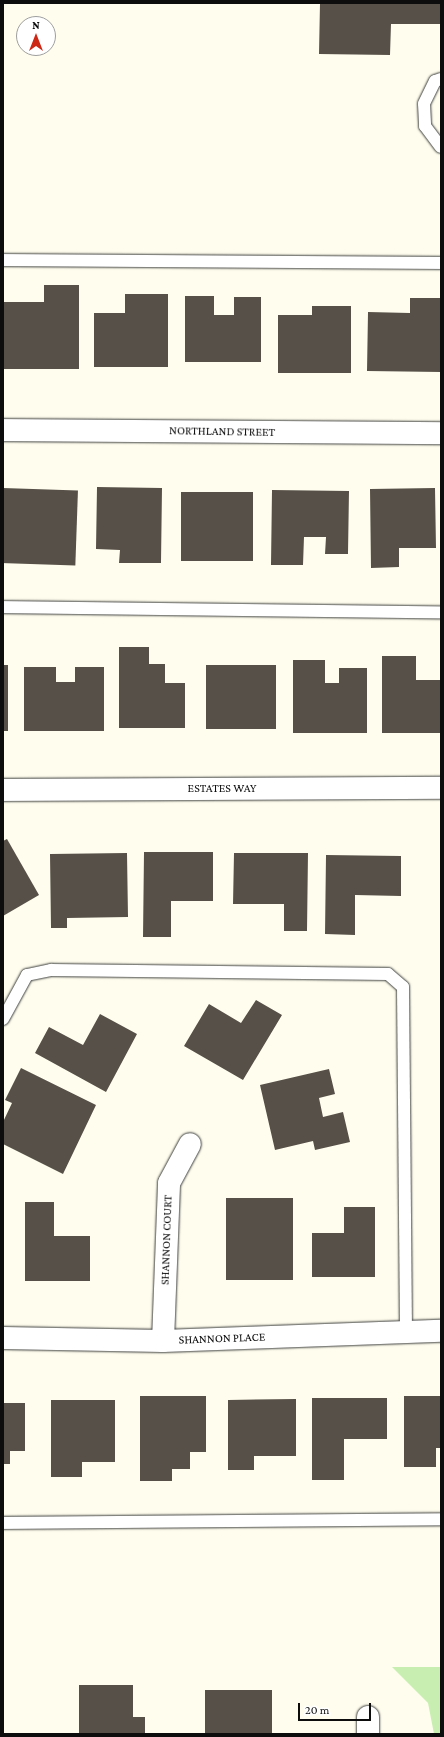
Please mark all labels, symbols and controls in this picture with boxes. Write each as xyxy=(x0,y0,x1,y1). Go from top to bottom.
north arrow xyxy=(16,16,56,56)
text: N xyxy=(32,19,40,31)
street label: NORTHLAND STREET xyxy=(169,424,275,440)
street label: ESTATES WAY xyxy=(188,782,256,796)
street label: SHANNON COURT xyxy=(158,1195,176,1285)
street label: SHANNON PLACE xyxy=(178,1330,266,1348)
scale bar xyxy=(300,1695,373,1721)
text: 20 m xyxy=(305,1703,329,1717)

